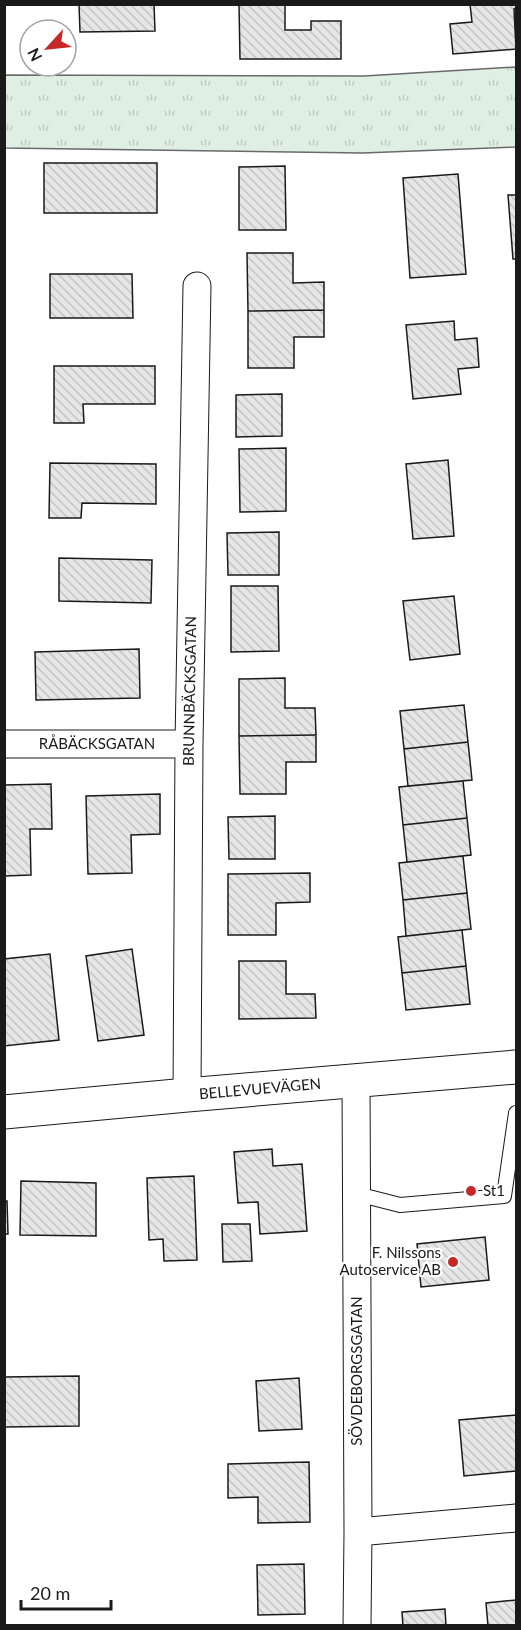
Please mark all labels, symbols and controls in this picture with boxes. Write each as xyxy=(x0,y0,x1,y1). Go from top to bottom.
north arrow xyxy=(18,18,78,78)
text: N xyxy=(23,45,45,65)
street label: BRUNNBÄCKSGATAN xyxy=(179,616,199,766)
street label: RÅBÄCKSGATAN xyxy=(39,734,155,752)
street label: BELLEVUEVÄGEN xyxy=(198,1074,322,1102)
place label: St1 xyxy=(483,1181,505,1199)
marker: St1 xyxy=(464,1184,478,1198)
place label: F. Nilssons Autoservice AB xyxy=(339,1243,441,1278)
marker: F. Nilssons Autoservice AB xyxy=(446,1255,460,1269)
street label: SÖVDEBORGSGATAN xyxy=(347,1296,365,1446)
scale bar xyxy=(21,1573,111,1611)
text: 20 m xyxy=(30,1582,70,1604)

